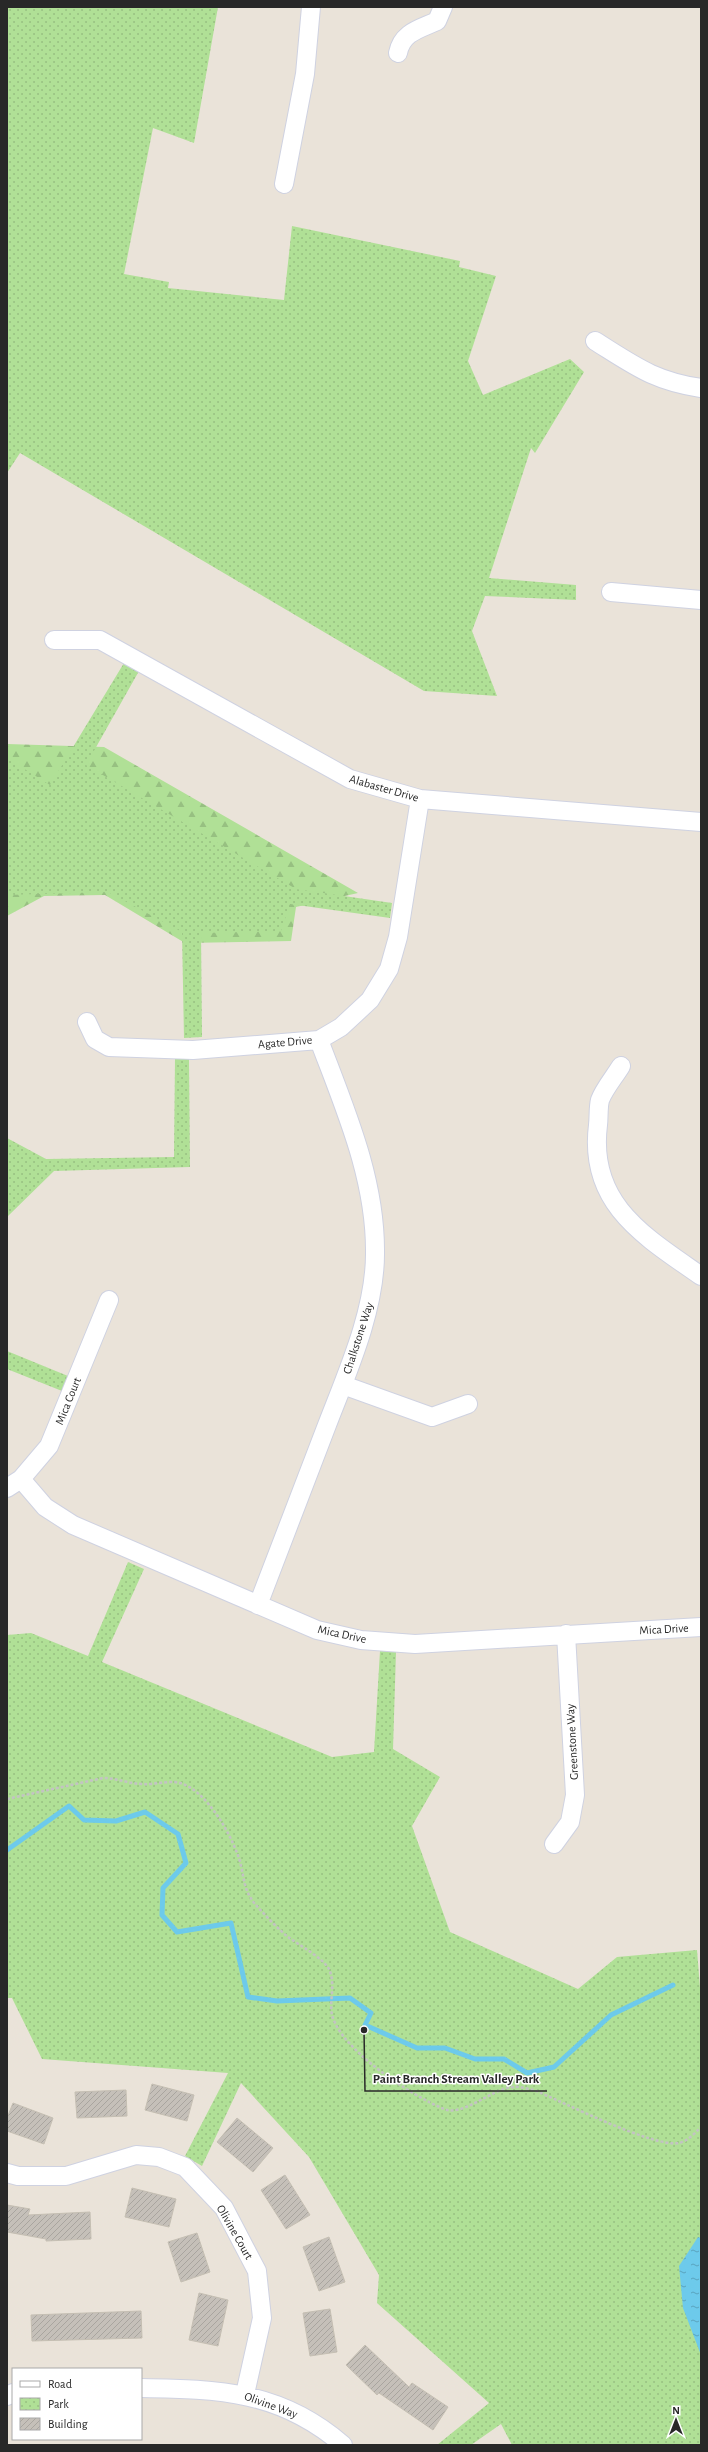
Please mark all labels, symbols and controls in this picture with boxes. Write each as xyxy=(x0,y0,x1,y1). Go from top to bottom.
street label: Alabaster Drive xyxy=(348,772,420,804)
street label: Agate Drive xyxy=(257,1034,313,1050)
street label: Chalkstone Way xyxy=(341,1301,376,1376)
street label: Mica Court xyxy=(53,1375,83,1426)
street label: Mica Drive xyxy=(639,1622,689,1636)
street label: Mica Drive xyxy=(317,1623,367,1645)
street label: Greenstone Way xyxy=(564,1704,581,1780)
callout: Paint Branch Stream Valley Park xyxy=(365,2066,547,2091)
text: Paint Branch Stream Valley Park xyxy=(373,2073,540,2086)
street label: Olivine Court xyxy=(215,2203,255,2261)
legend xyxy=(12,2368,142,2440)
text: Road xyxy=(48,2378,72,2390)
street label: Olivine Way xyxy=(242,2390,299,2421)
text: Park xyxy=(48,2398,69,2410)
north arrow xyxy=(656,2400,696,2440)
text: N xyxy=(672,2405,680,2416)
text: Building xyxy=(48,2418,88,2430)

